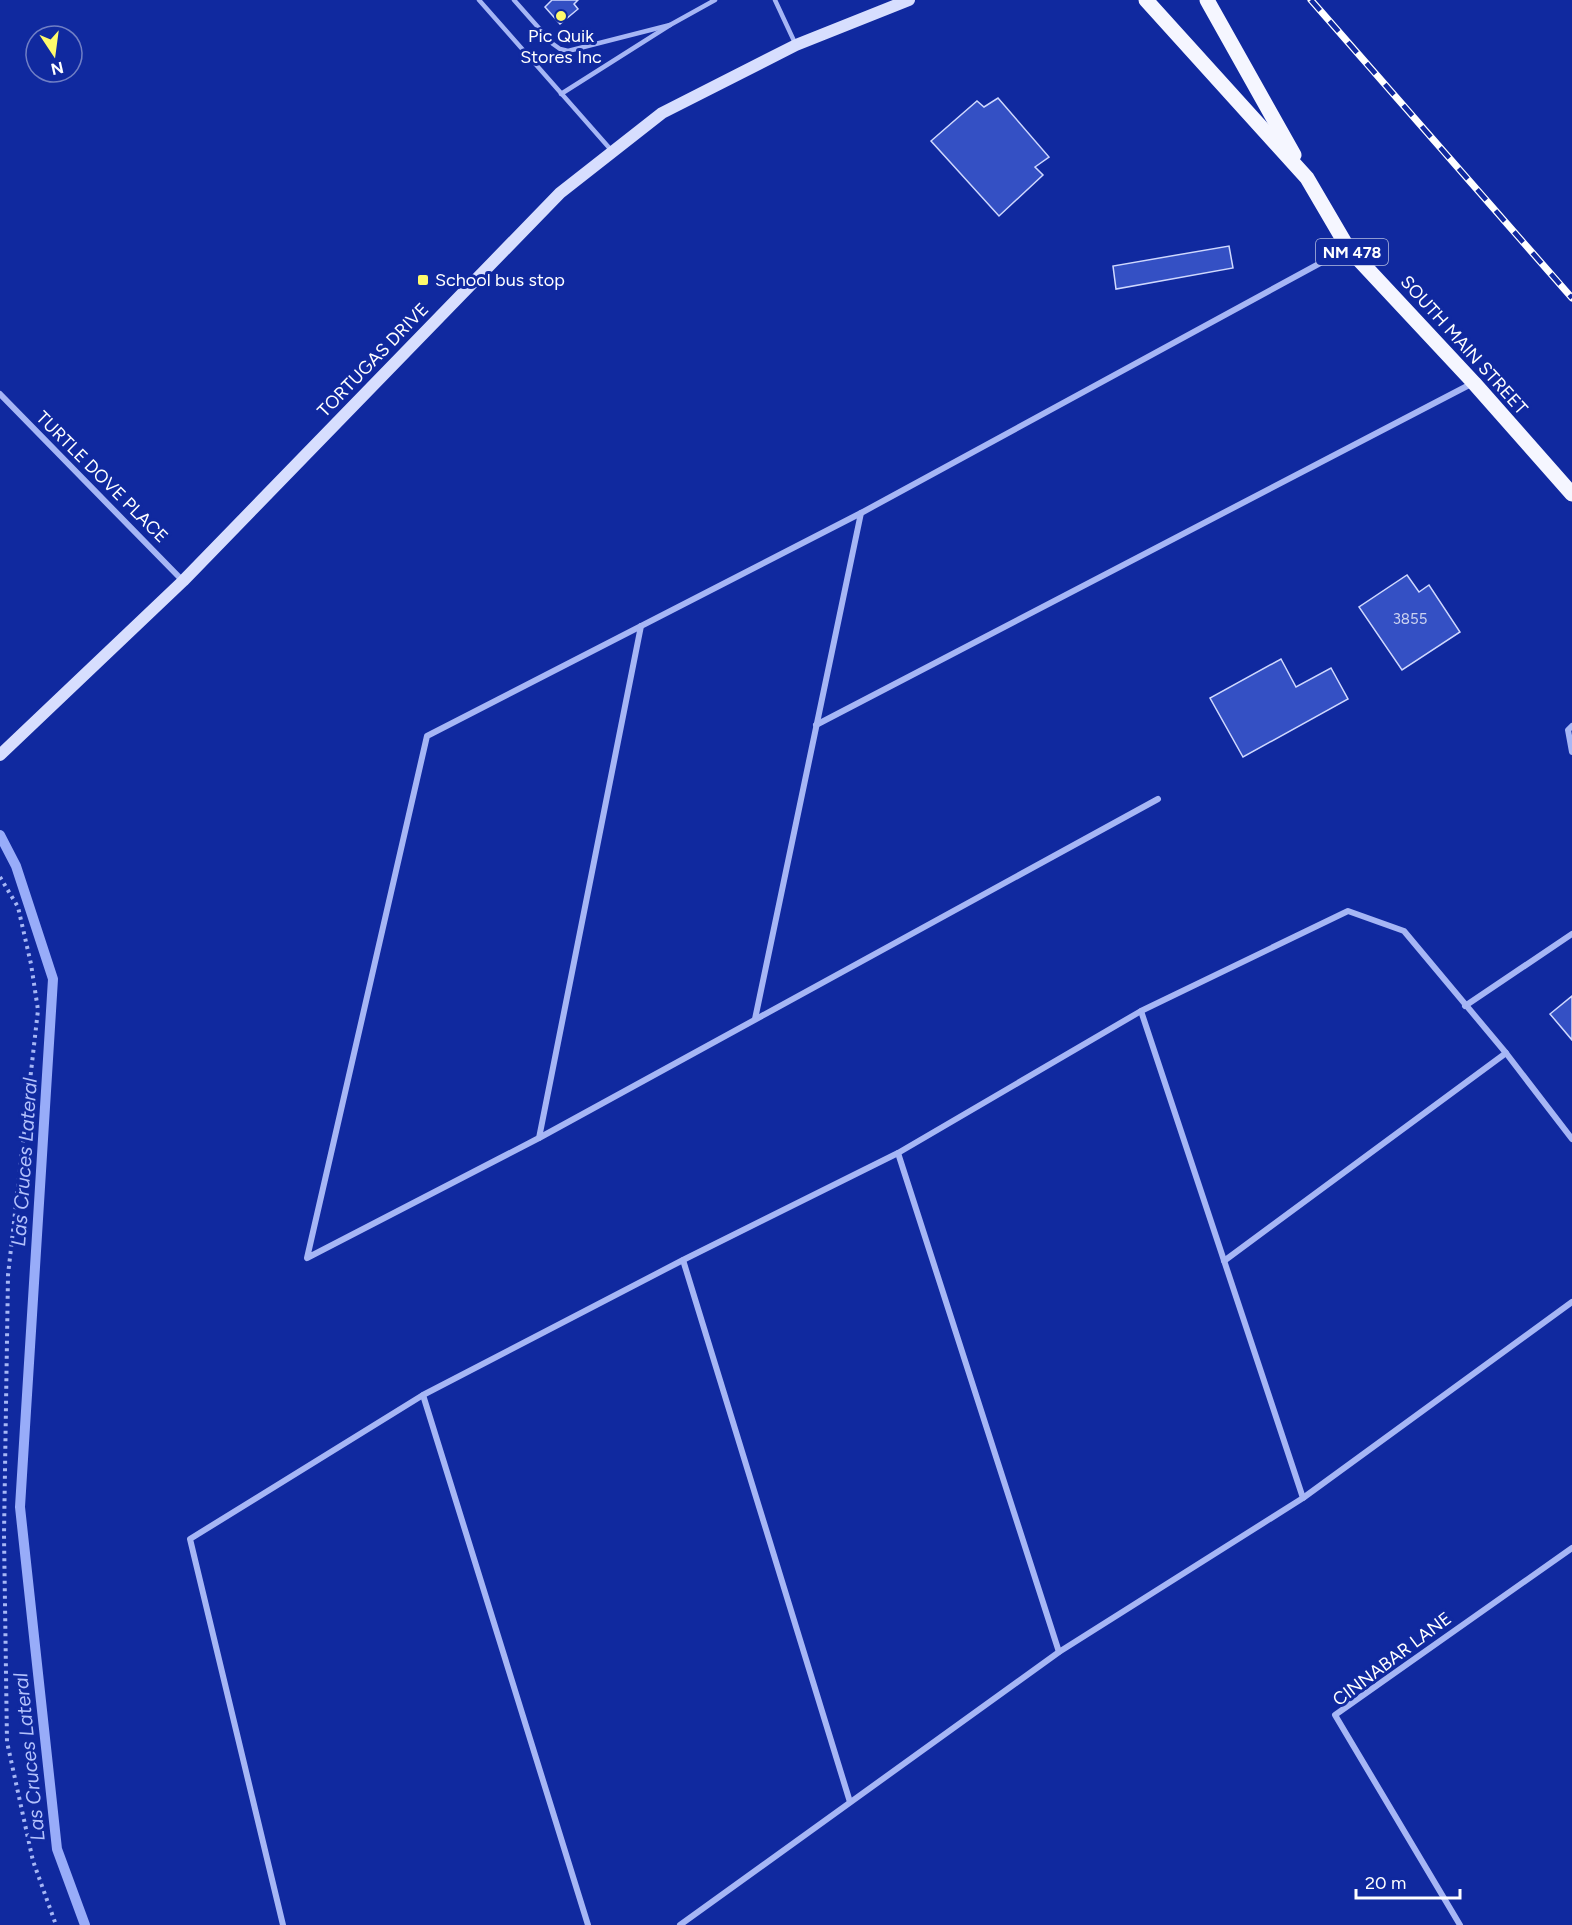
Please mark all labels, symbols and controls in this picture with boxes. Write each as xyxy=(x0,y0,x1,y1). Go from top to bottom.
marker: Pic Quik Stores Inc xyxy=(554,9,568,23)
north arrow xyxy=(24,24,84,84)
place label: Pic Quik Stores Inc xyxy=(520,25,602,68)
text: N xyxy=(49,57,65,79)
road number: NM 478 xyxy=(1316,239,1388,265)
place label: School bus stop xyxy=(435,269,565,291)
street label: SOUTH MAIN STREET xyxy=(1396,271,1532,419)
marker: School bus stop xyxy=(416,273,430,287)
street label: TORTUGAS DRIVE xyxy=(313,298,433,422)
street label: TURTLE DOVE PLACE xyxy=(32,407,172,547)
house number: 3855 xyxy=(1393,610,1427,628)
water label: Las Cruces Lateral xyxy=(6,1076,42,1247)
street label: CINNABAR LANE xyxy=(1328,1607,1456,1711)
water label: Las Cruces Lateral xyxy=(8,1671,50,1842)
scale bar xyxy=(1356,1862,1460,1900)
text: 20 m xyxy=(1365,1872,1406,1894)

